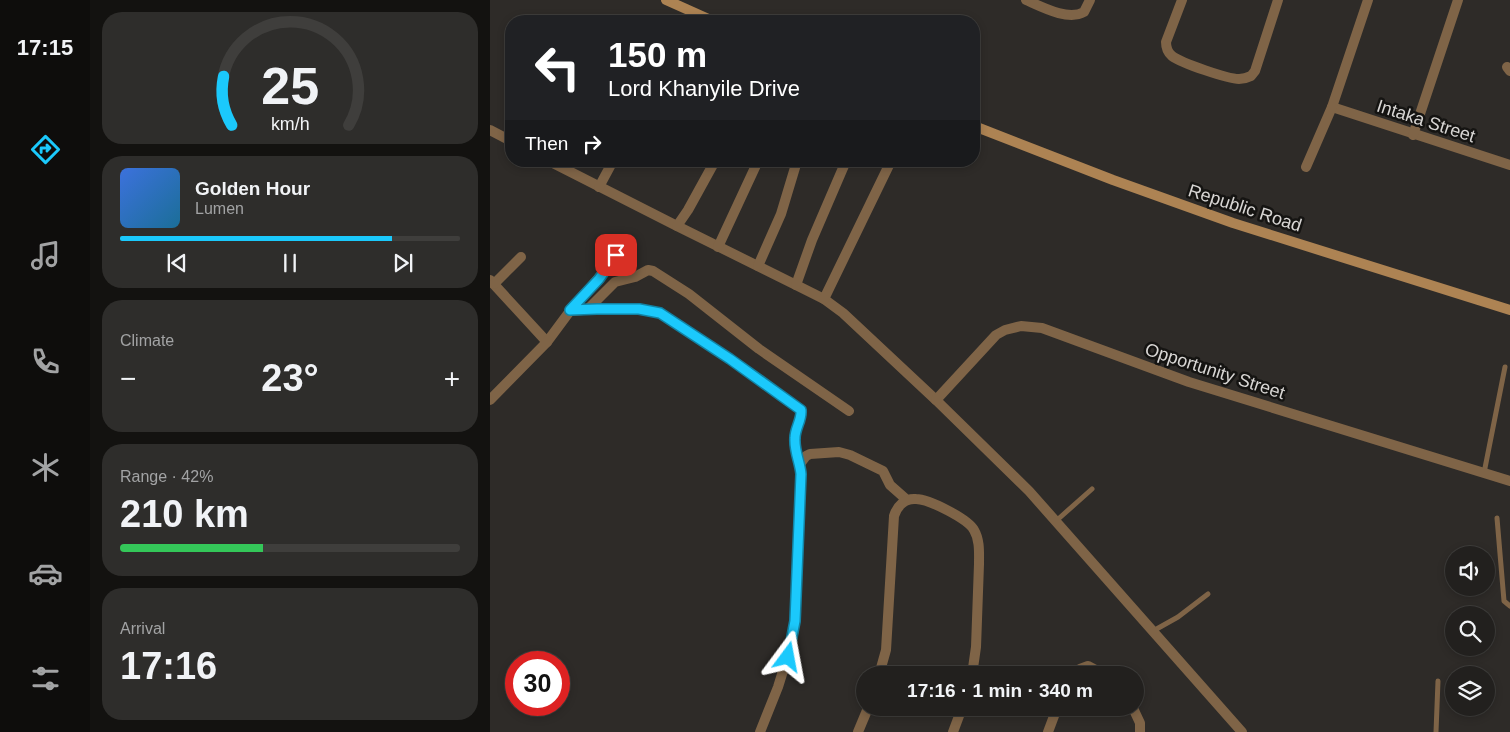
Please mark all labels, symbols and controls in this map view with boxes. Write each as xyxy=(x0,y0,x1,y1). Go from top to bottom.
text: 17:15 xyxy=(17,35,73,60)
icon: left xyxy=(525,35,590,100)
text: 150 m xyxy=(608,35,707,74)
text: 25 xyxy=(261,57,319,115)
text: Lord Khanyile Drive xyxy=(608,76,800,101)
street label: Intaka Street xyxy=(1374,96,1478,146)
text: km/h xyxy=(271,114,309,134)
icon: right xyxy=(578,130,606,158)
icon: directions xyxy=(28,132,63,167)
text: Then xyxy=(525,133,568,154)
text: Golden Hour xyxy=(195,178,310,199)
street label: Republic Road xyxy=(1186,180,1304,236)
text: Lumen xyxy=(195,200,244,217)
pin xyxy=(595,234,637,276)
icon: music xyxy=(28,238,63,273)
icon: arrive xyxy=(602,241,630,269)
icon: previous xyxy=(163,249,191,277)
icon: pause xyxy=(276,249,304,277)
icon: next xyxy=(389,249,417,277)
text: Climate xyxy=(120,332,174,349)
street label: Opportunity Street xyxy=(1142,339,1288,403)
icon: phone xyxy=(28,344,63,379)
text: 23° xyxy=(261,357,319,399)
text: − xyxy=(120,363,136,394)
text: + xyxy=(444,363,460,394)
icon: climate xyxy=(28,450,63,485)
text: Range · 42% xyxy=(120,468,213,485)
text: 210 km xyxy=(120,493,249,535)
map controls xyxy=(1445,546,1495,716)
button: sound xyxy=(1445,546,1495,596)
icon: car xyxy=(28,556,63,591)
button: search xyxy=(1445,606,1495,656)
text: Arrival xyxy=(120,620,165,637)
position arrow xyxy=(761,630,813,682)
text: 17:16 xyxy=(120,645,217,687)
speed limit sign: 30 xyxy=(505,651,570,716)
icon: filters xyxy=(28,661,63,696)
button: layers xyxy=(1445,666,1495,716)
text: 17:16 · 1 min · 340 m xyxy=(907,680,1093,701)

